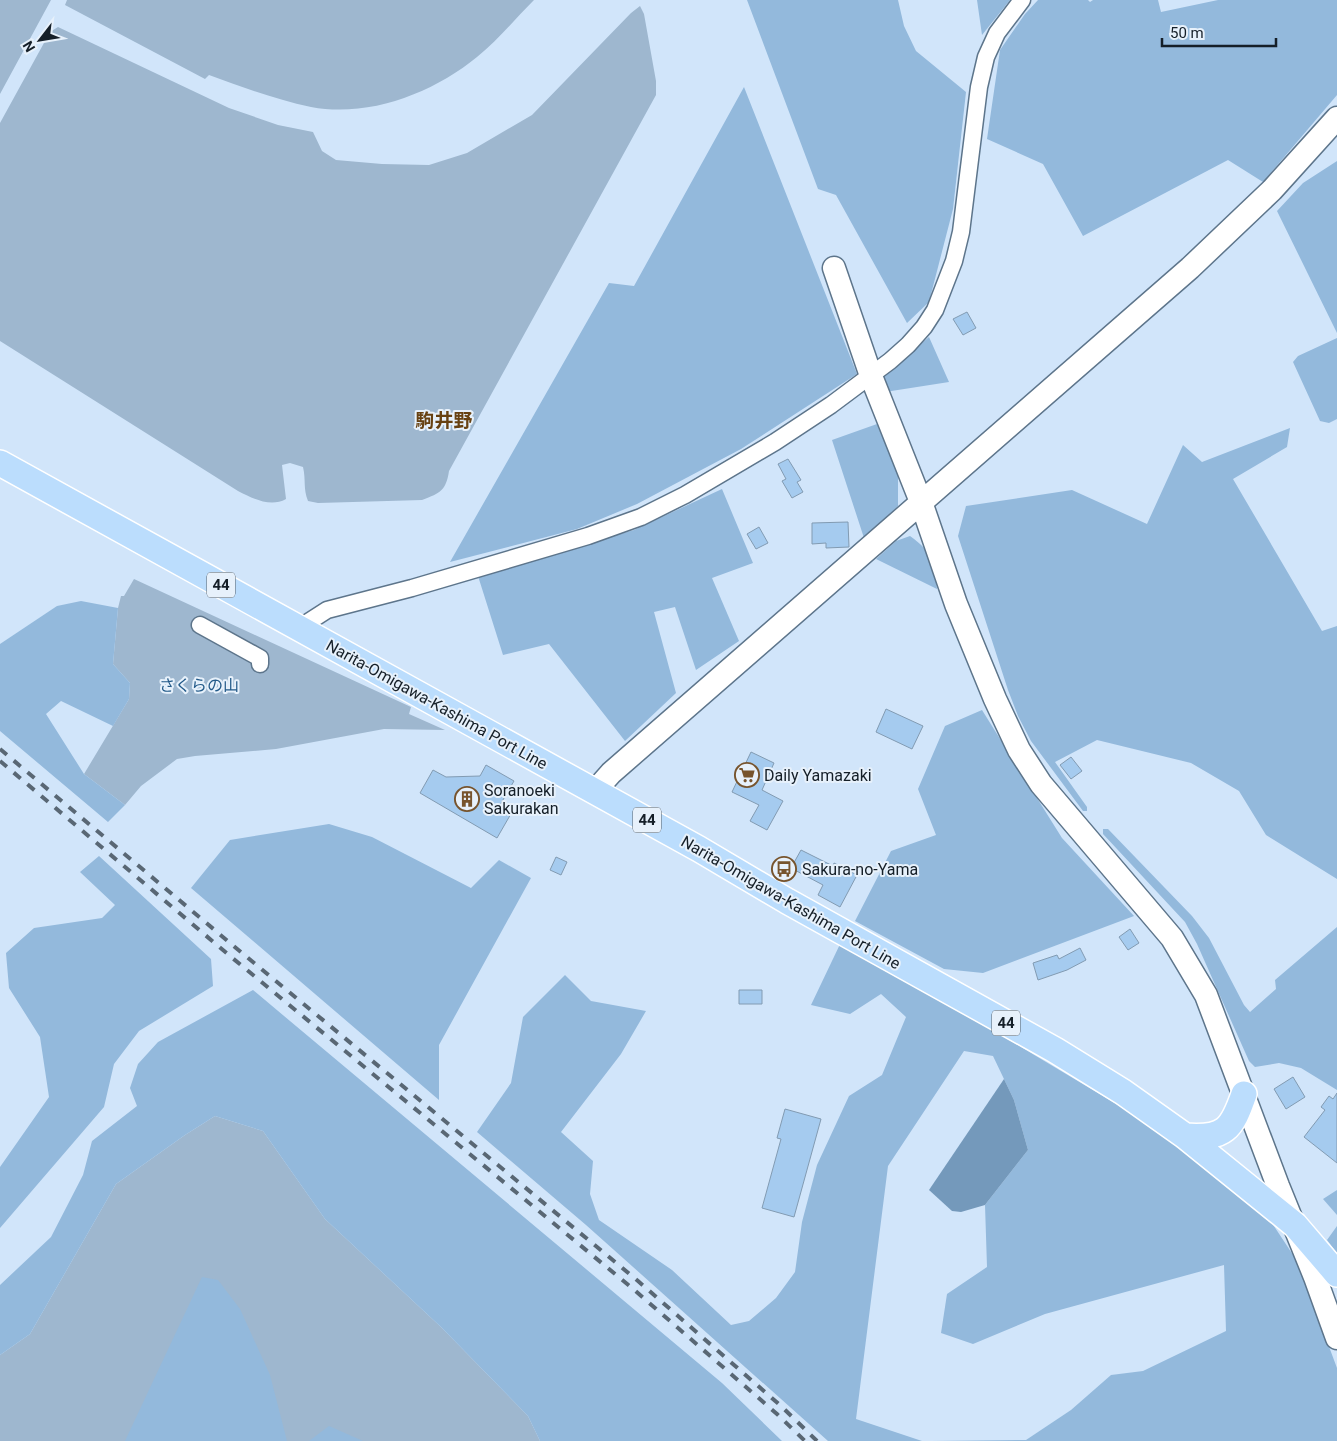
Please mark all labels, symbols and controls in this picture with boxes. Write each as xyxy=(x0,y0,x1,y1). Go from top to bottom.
north arrow xyxy=(15,15,65,65)
scale bar xyxy=(1162,15,1276,47)
text: 50 m xyxy=(1170,24,1204,42)
text: N xyxy=(19,38,38,55)
district label: 駒井野 xyxy=(415,409,473,432)
road number: 44 xyxy=(207,572,235,598)
street label: Narita-Omigawa-Kashima Port Line xyxy=(323,636,551,773)
park label: さくらの山 xyxy=(159,676,239,695)
supermarket icon: Daily Yamazaki xyxy=(734,762,760,788)
place label: Daily Yamazaki xyxy=(764,766,872,785)
place label: Soranoeki Sakurakan xyxy=(484,781,559,818)
building icon: Soranoeki Sakurakan xyxy=(454,786,480,812)
road number: 44 xyxy=(633,808,661,832)
street label: Narita-Omigawa-Kashima Port Line xyxy=(678,832,904,973)
bus stop icon: Sakura-no-Yama xyxy=(771,856,797,882)
place label: Sakura-no-Yama xyxy=(802,860,918,879)
road number: 44 xyxy=(992,1010,1020,1036)

